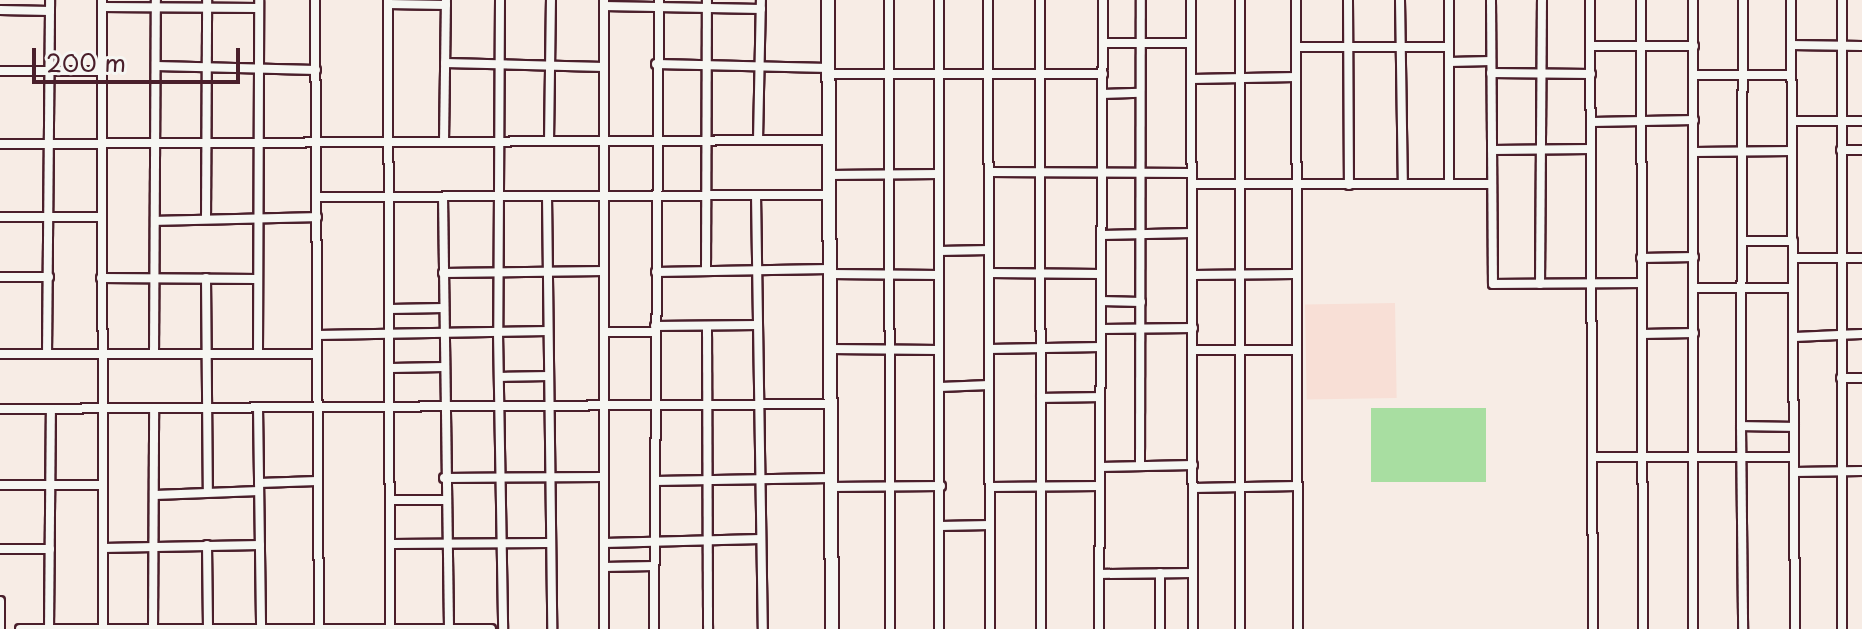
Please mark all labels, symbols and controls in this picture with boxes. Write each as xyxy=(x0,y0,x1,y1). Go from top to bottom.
scale bar xyxy=(36,32,244,82)
text: 200 m xyxy=(46,44,126,80)

